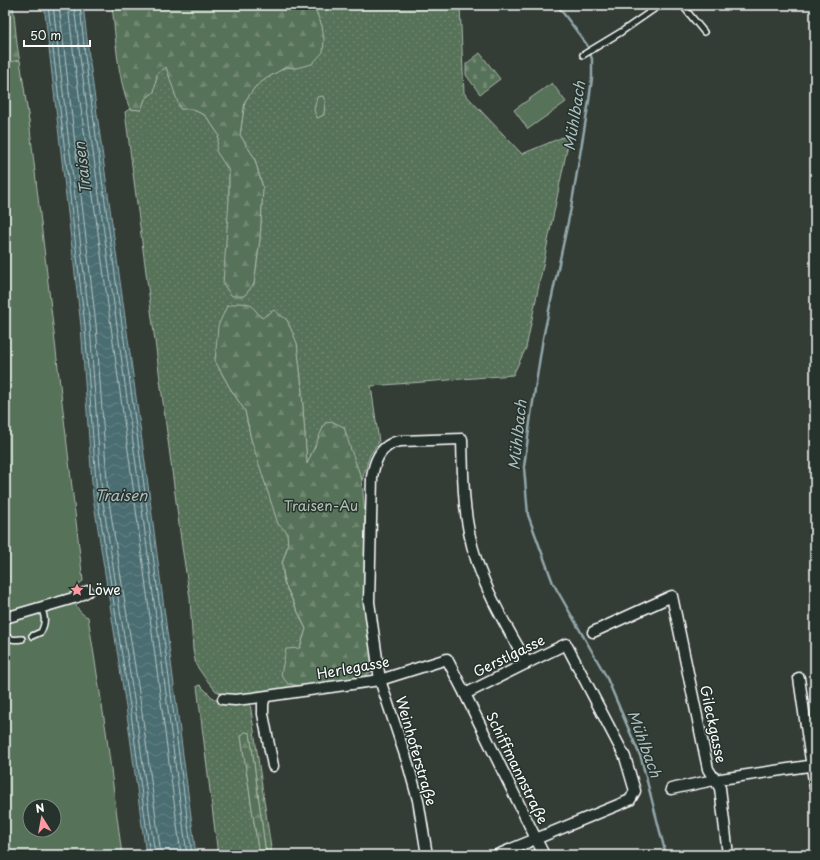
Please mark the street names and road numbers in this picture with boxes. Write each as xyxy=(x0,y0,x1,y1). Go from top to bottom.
street label: Gerstlgasse xyxy=(469,629,548,682)
street label: Herlegasse xyxy=(315,651,391,684)
street label: Gileckgasse xyxy=(695,683,732,765)
street label: Weinhoferstraße xyxy=(391,694,442,808)
street label: Schiffmannstraße xyxy=(481,708,554,827)

